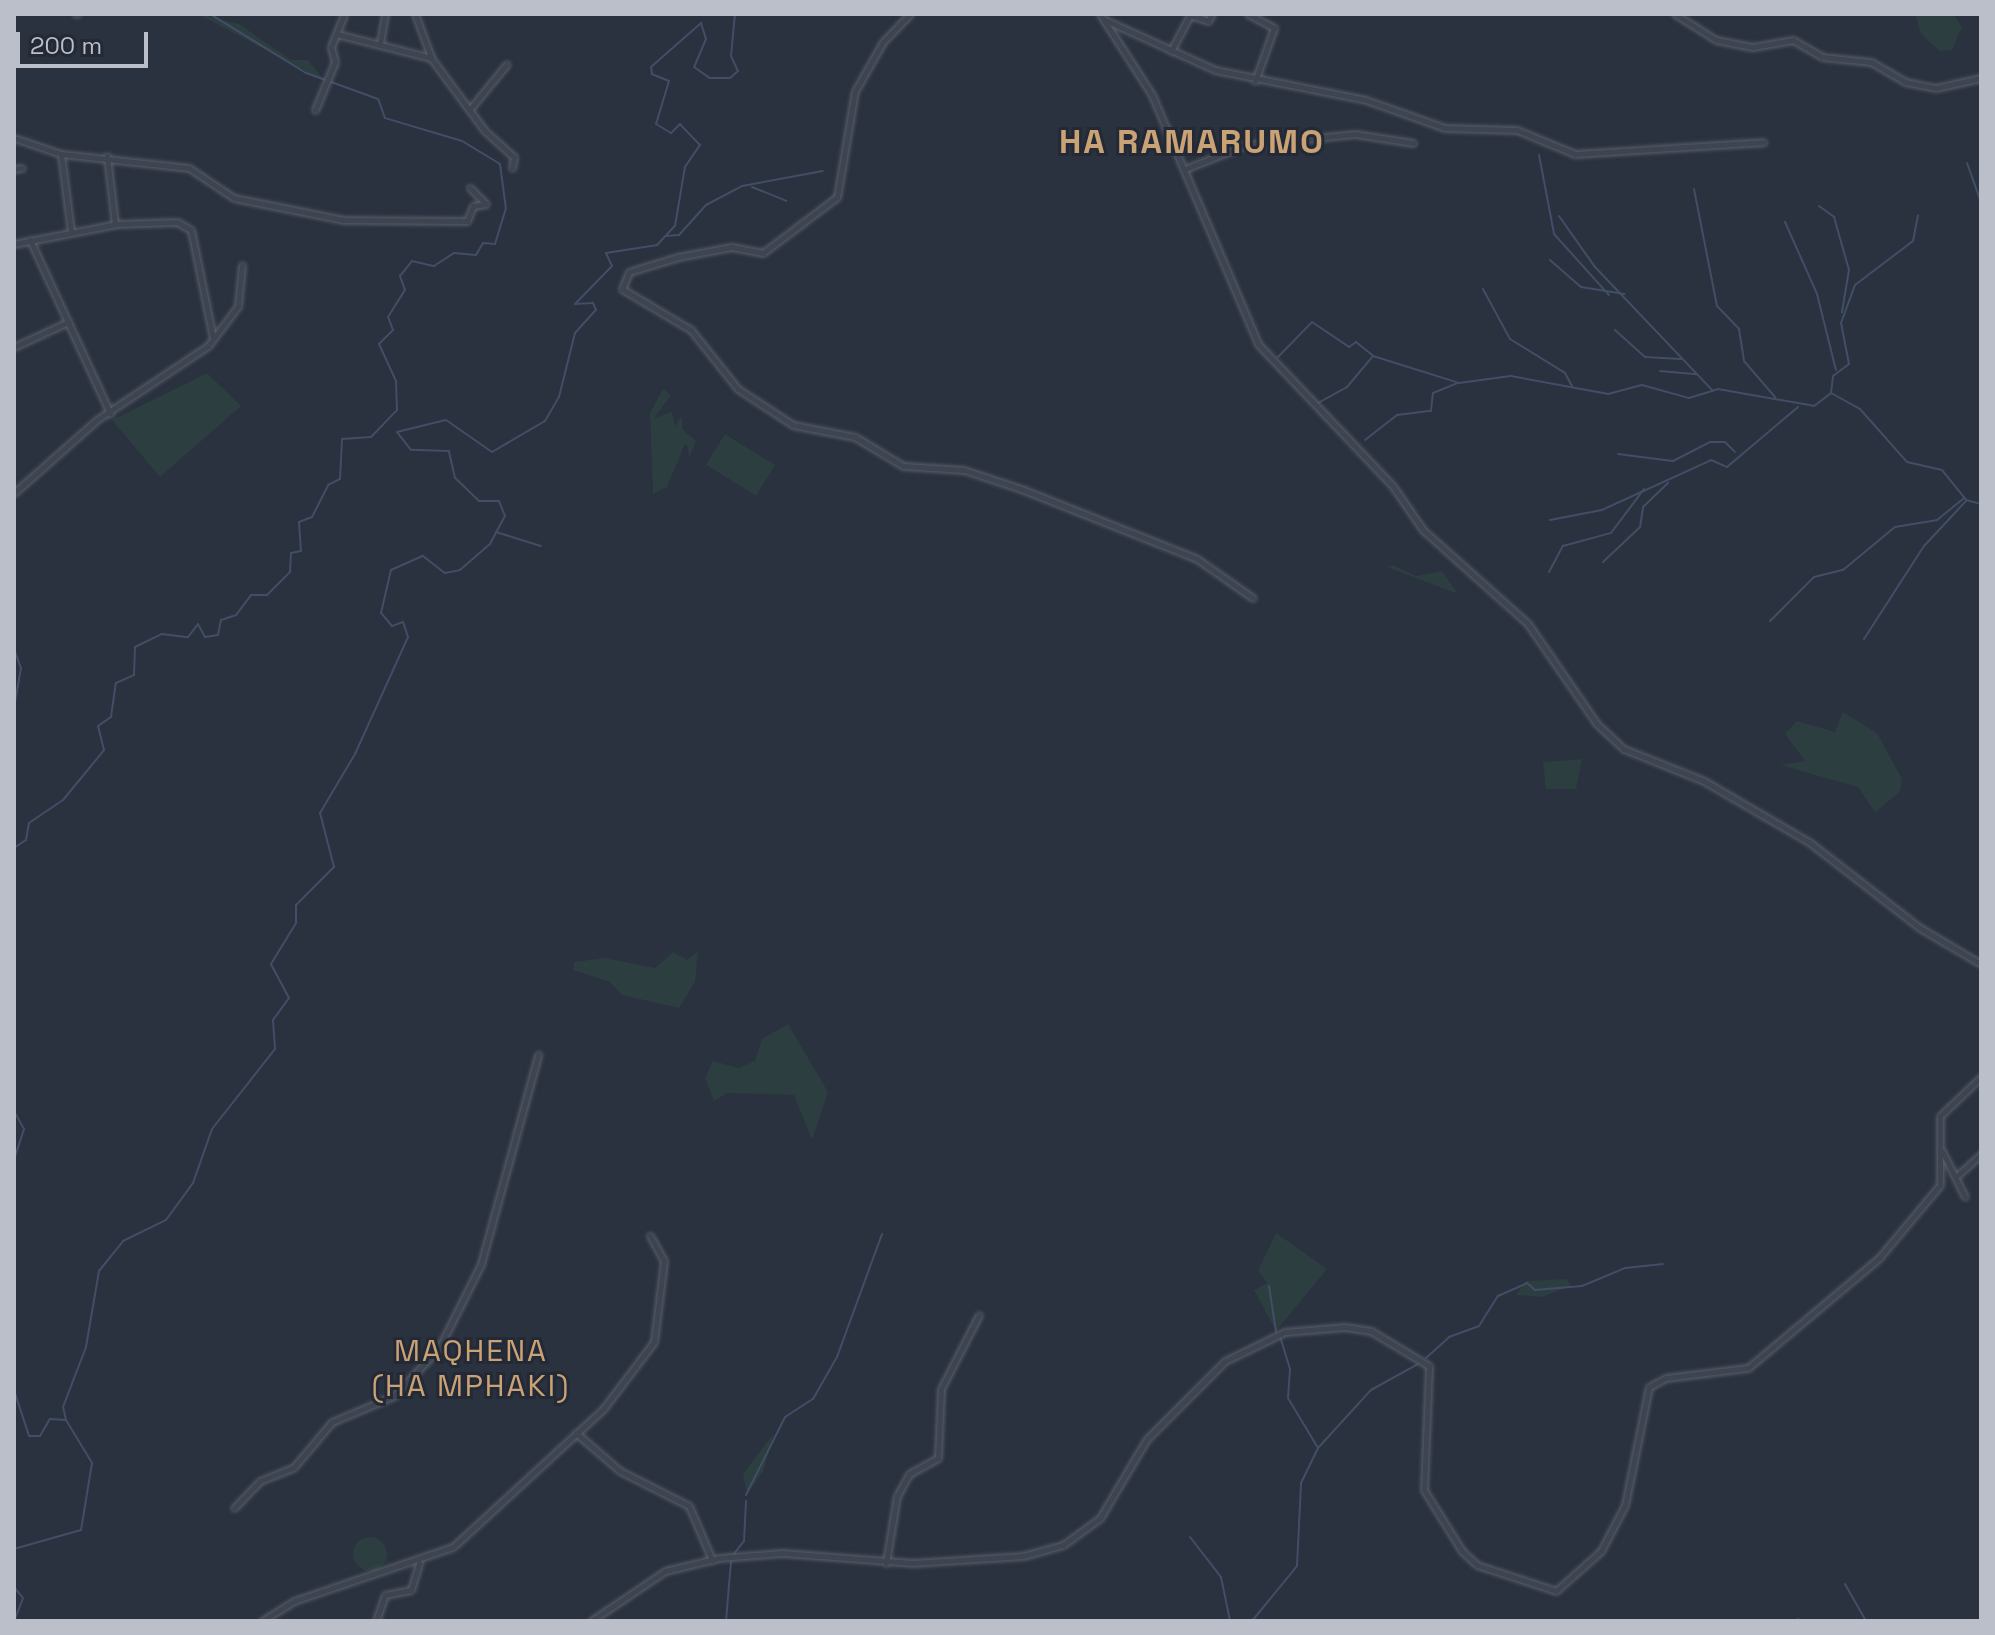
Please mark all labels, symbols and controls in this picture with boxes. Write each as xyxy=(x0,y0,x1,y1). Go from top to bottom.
scale bar xyxy=(20,16,152,66)
text: 200 m xyxy=(30,30,102,61)
district label: HA RAMARUMO xyxy=(1059,122,1325,162)
district label: MAQHENA (HA MPHAKI) xyxy=(371,1333,571,1404)

